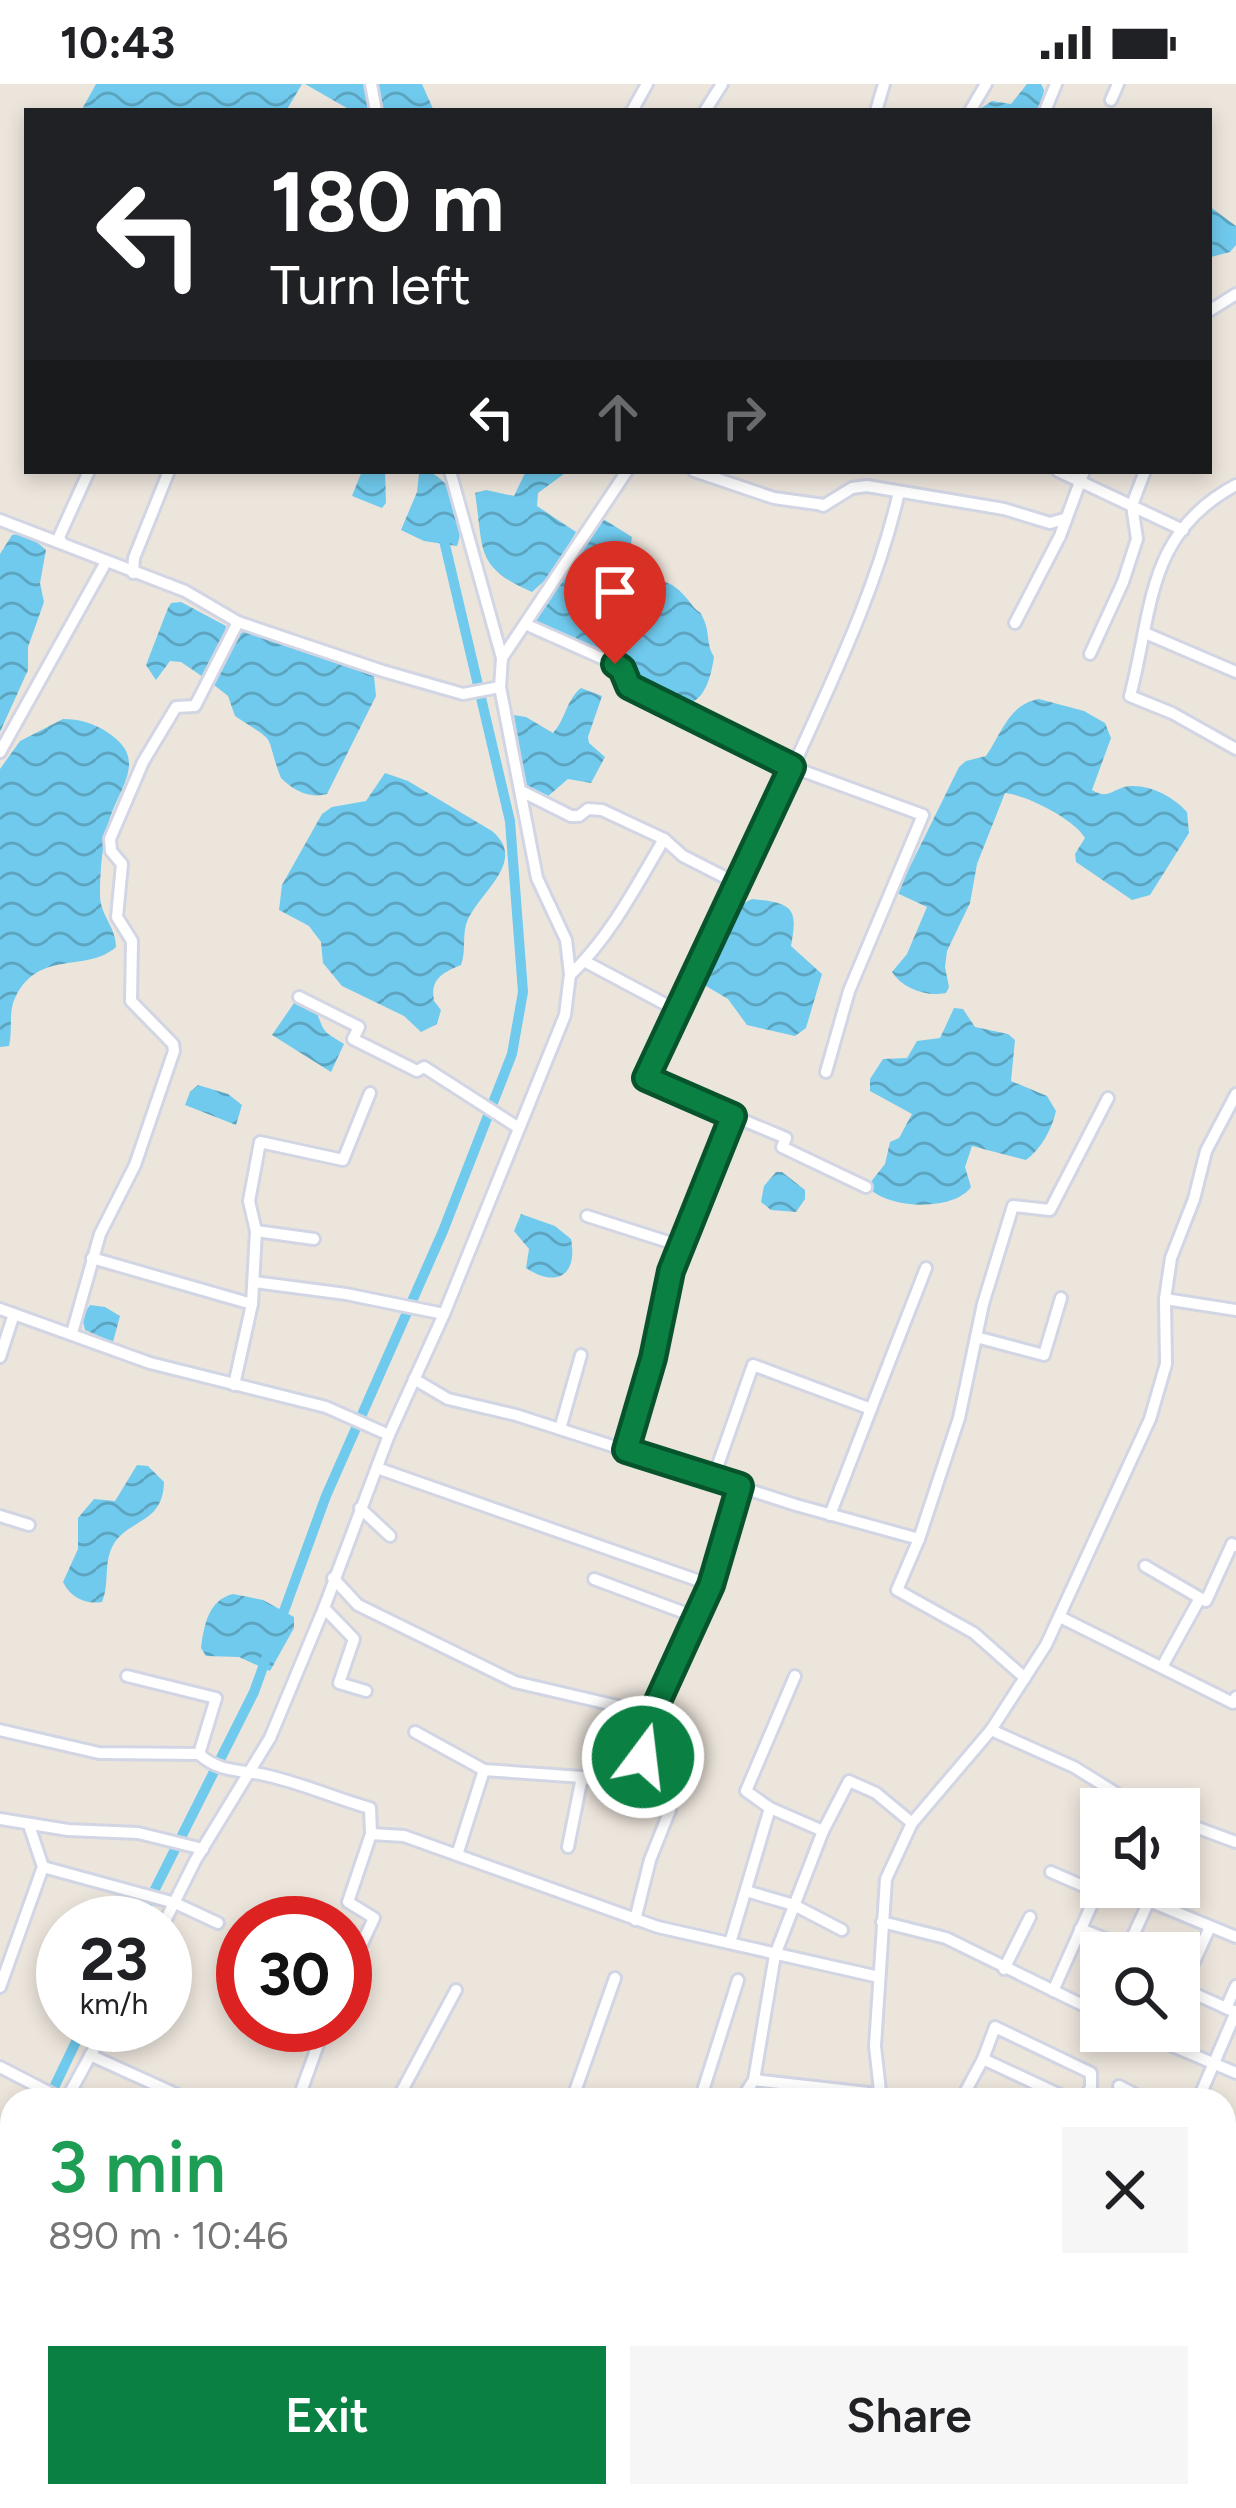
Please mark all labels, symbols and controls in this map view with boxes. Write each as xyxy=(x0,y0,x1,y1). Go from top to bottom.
text: 10:43 xyxy=(60,15,175,69)
text: 180 m xyxy=(270,151,505,252)
icon: left xyxy=(72,156,228,312)
text: Turn left xyxy=(270,253,471,318)
icon: left xyxy=(459,384,525,450)
icon: ahead xyxy=(585,384,651,450)
icon: right xyxy=(711,384,777,450)
pin xyxy=(564,541,666,664)
icon: arrive xyxy=(582,559,648,625)
position arrow xyxy=(580,1694,706,1820)
map controls xyxy=(1080,1788,1200,2052)
button: sound xyxy=(1080,1788,1200,1908)
speed limit sign: 30 xyxy=(216,1896,372,2052)
text: 23 xyxy=(80,1923,148,1995)
button: search xyxy=(1080,1932,1200,2052)
text: km/h xyxy=(80,1985,148,2022)
text: 3 min xyxy=(48,2124,226,2210)
button: close xyxy=(1062,2127,1188,2253)
text: 890 m · 10:46 xyxy=(48,2212,288,2259)
button: Exit xyxy=(48,2346,606,2484)
button: Share xyxy=(630,2346,1188,2484)

